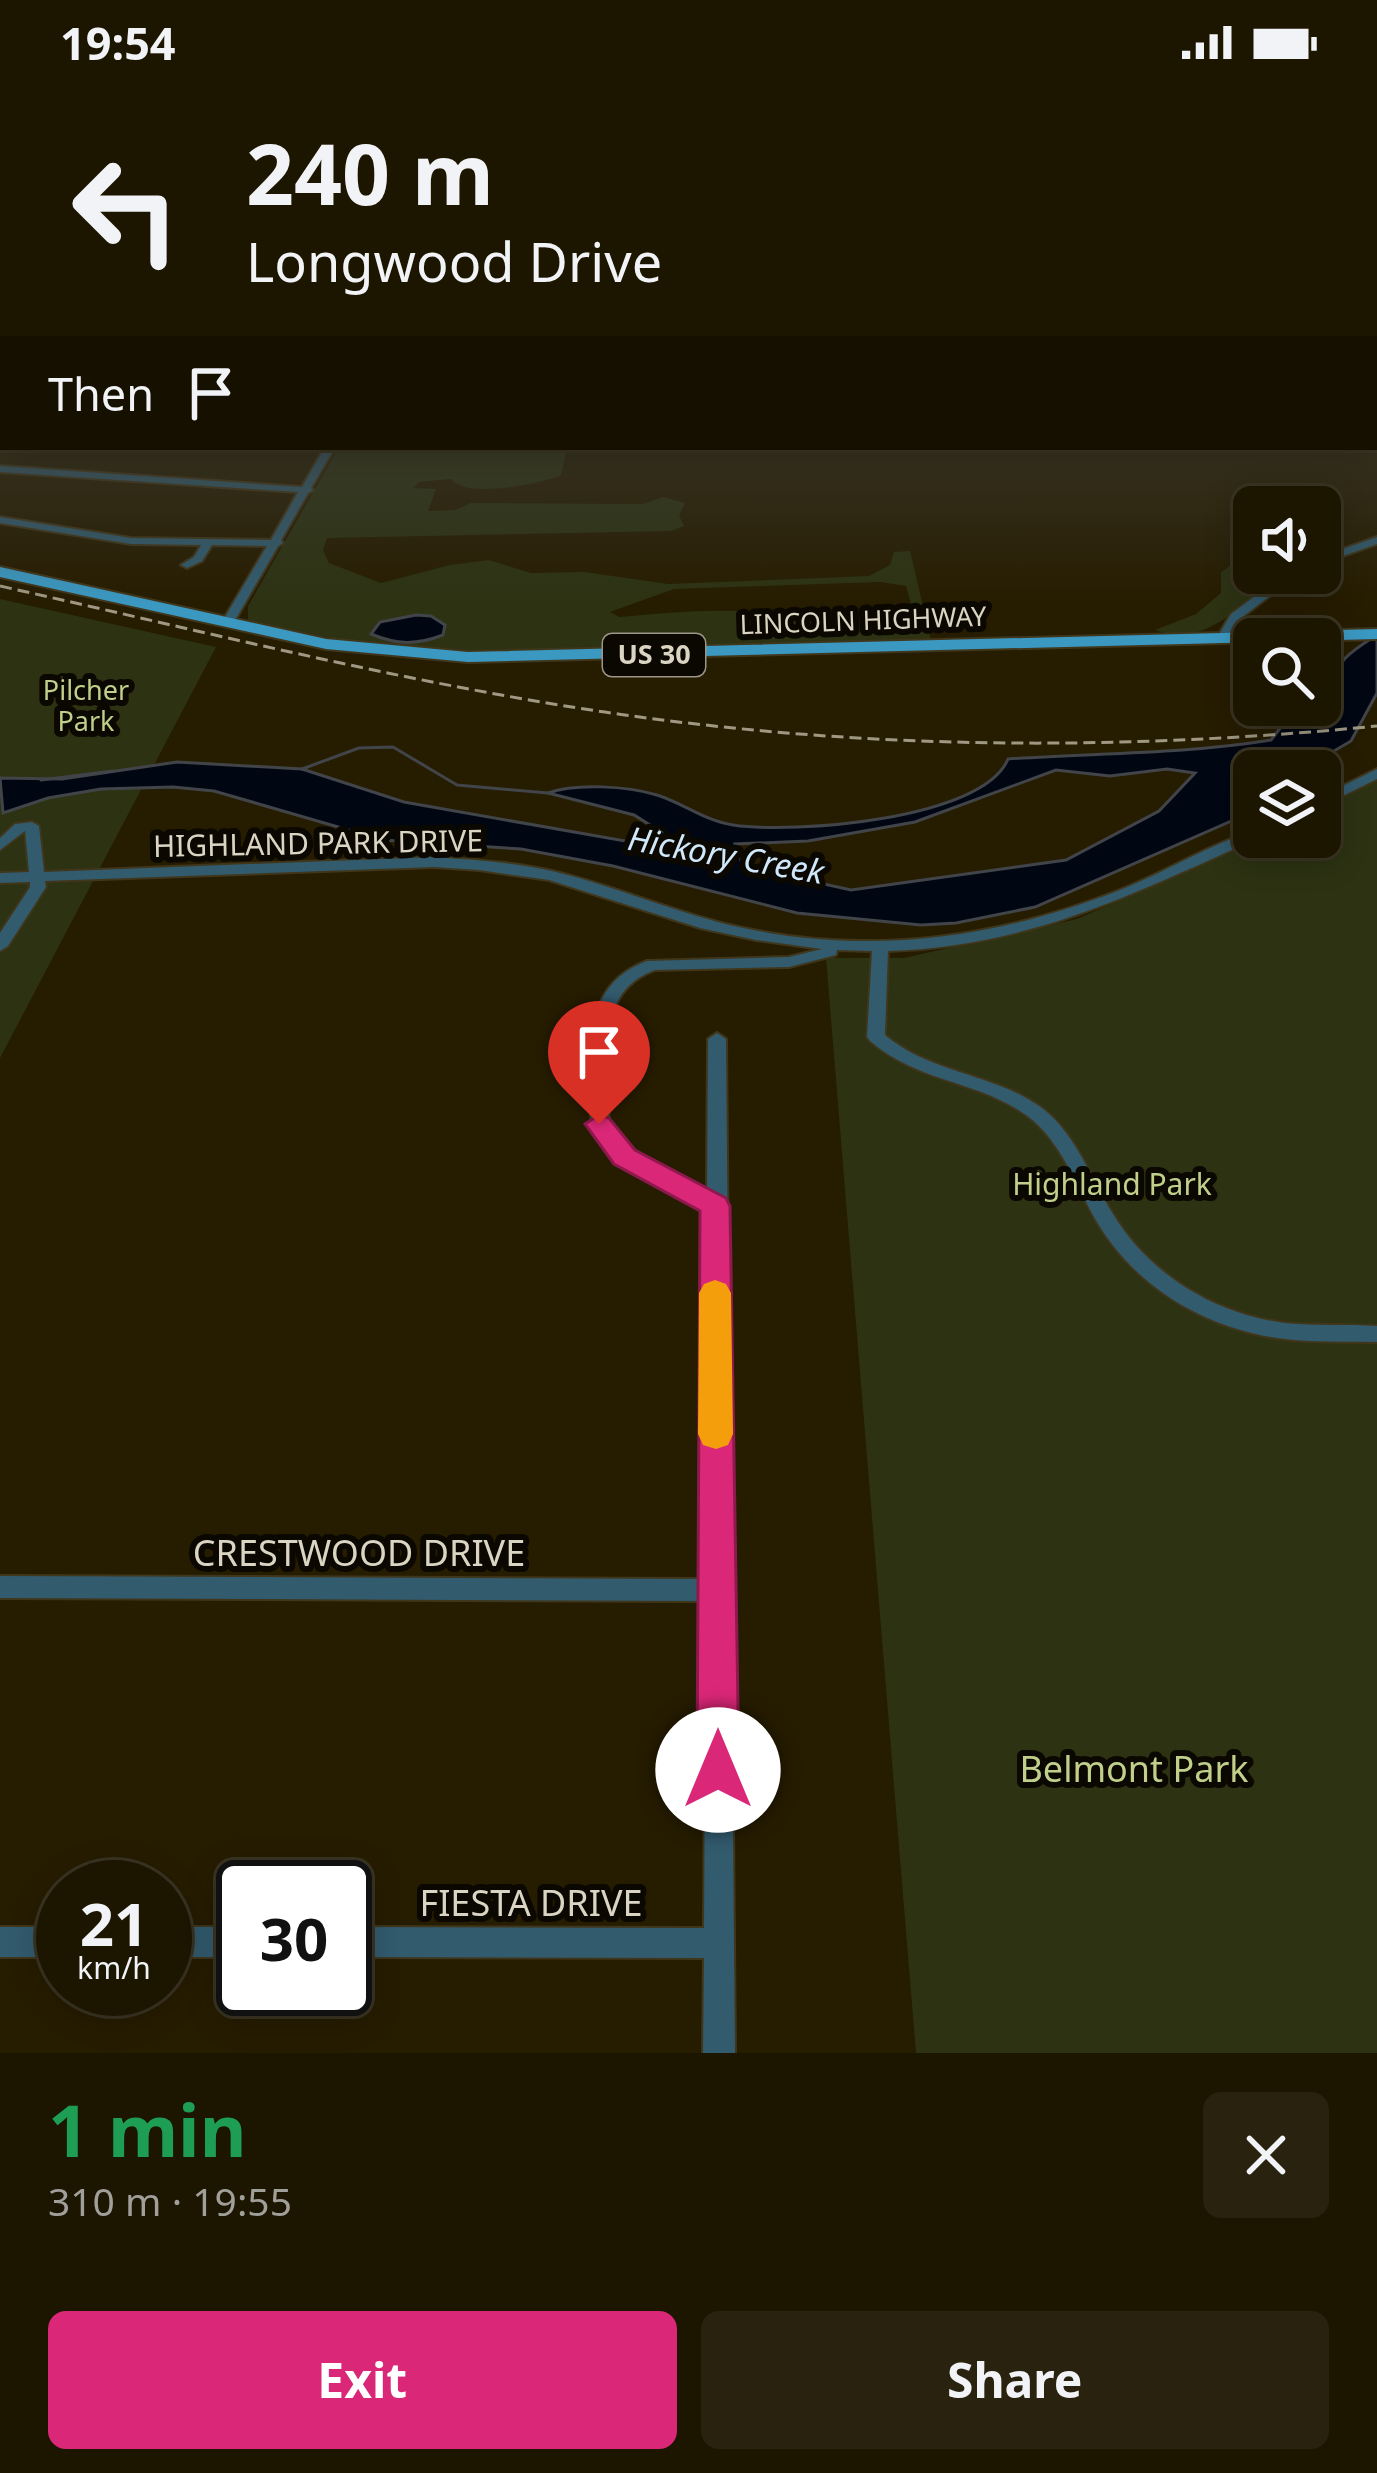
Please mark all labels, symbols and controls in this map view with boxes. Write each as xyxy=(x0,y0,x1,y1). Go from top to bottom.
text: 19:54 xyxy=(60,12,176,73)
text: 240 m xyxy=(246,115,494,230)
icon: left xyxy=(48,132,204,288)
text: Longwood Drive xyxy=(246,224,662,298)
icon: arrive xyxy=(178,360,244,426)
text: Then xyxy=(48,363,154,424)
map controls xyxy=(1233,486,1341,858)
button: sound xyxy=(1233,486,1341,594)
street label: LINCOLN HIGHWAY xyxy=(739,597,988,642)
button: search xyxy=(1233,618,1341,726)
road number: US 30 xyxy=(603,634,705,676)
park label: Pilcher Park xyxy=(43,671,129,739)
button: layers xyxy=(1233,750,1341,858)
water label: Hickory Creek xyxy=(624,815,829,894)
street label: HIGHLAND PARK DRIVE xyxy=(153,819,483,866)
pin xyxy=(548,1001,650,1124)
icon: arrive xyxy=(566,1019,632,1085)
park label: Highland Park xyxy=(1012,1163,1212,1204)
street label: CRESTWOOD DRIVE xyxy=(193,1528,525,1577)
position arrow xyxy=(655,1707,781,1833)
park label: Belmont Park xyxy=(1019,1744,1249,1793)
speed limit sign: 30 xyxy=(216,1860,372,2016)
street label: FIESTA DRIVE xyxy=(419,1878,643,1927)
text: 21 xyxy=(80,1882,148,1964)
text: km/h xyxy=(77,1947,151,1988)
text: 1 min xyxy=(48,2080,246,2178)
button: close xyxy=(1203,2092,1329,2218)
text: 310 m · 19:55 xyxy=(48,2174,292,2227)
button: Exit xyxy=(48,2311,677,2449)
button: Share xyxy=(701,2311,1329,2449)

